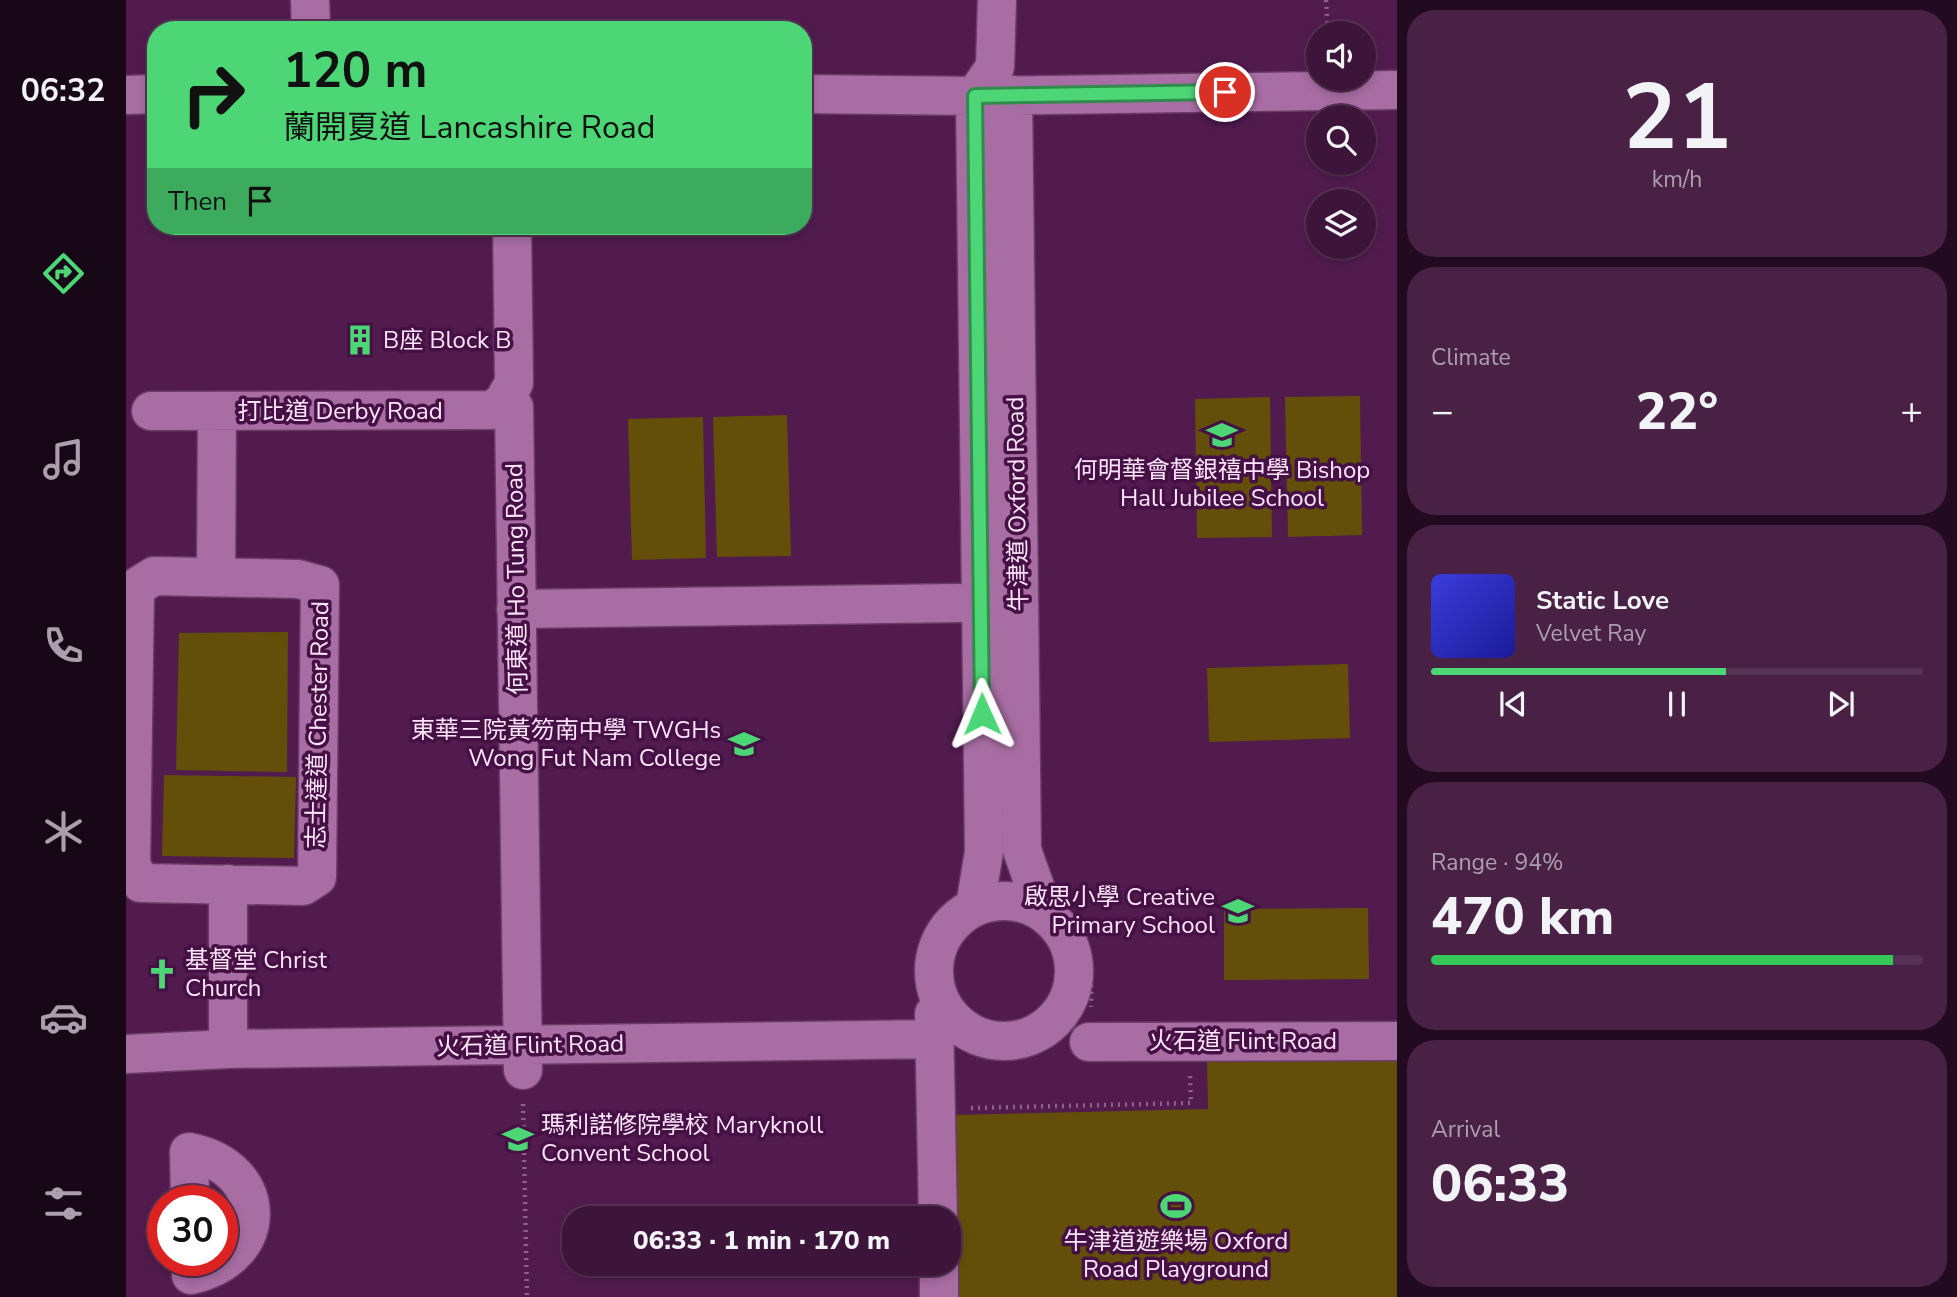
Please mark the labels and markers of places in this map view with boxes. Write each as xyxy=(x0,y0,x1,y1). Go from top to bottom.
pin xyxy=(1195,62,1255,122)
building icon: B座 Block B xyxy=(343,323,377,357)
place label: B座 Block B xyxy=(383,324,511,356)
school or university icon: 何明華會督銀禧中學 Bishop Hall Jubilee School xyxy=(1205,418,1239,452)
place label: 何明華會督銀禧中學 Bishop Hall Jubilee School xyxy=(1074,454,1370,514)
place label: 東華三院黃笏南中學 TWGHs Wong Fut Nam College xyxy=(411,714,721,774)
school or university icon: 東華三院黃笏南中學 TWGHs Wong Fut Nam College xyxy=(727,727,761,761)
place label: 啟思小學 Creative Primary School xyxy=(1024,881,1215,941)
school or university icon: 啟思小學 Creative Primary School xyxy=(1221,894,1255,928)
place label: 基督堂 Christ Church xyxy=(185,944,328,1004)
church icon: 基督堂 Christ Church xyxy=(145,957,179,991)
place label: 瑪利諾修院學校 Maryknoll Convent School xyxy=(541,1109,823,1169)
school or university icon: 瑪利諾修院學校 Maryknoll Convent School xyxy=(501,1122,535,1156)
sports icon: 牛津道遊樂場 Oxford Road Playground xyxy=(1159,1189,1193,1223)
place label: 牛津道遊樂場 Oxford Road Playground xyxy=(1064,1225,1288,1285)

